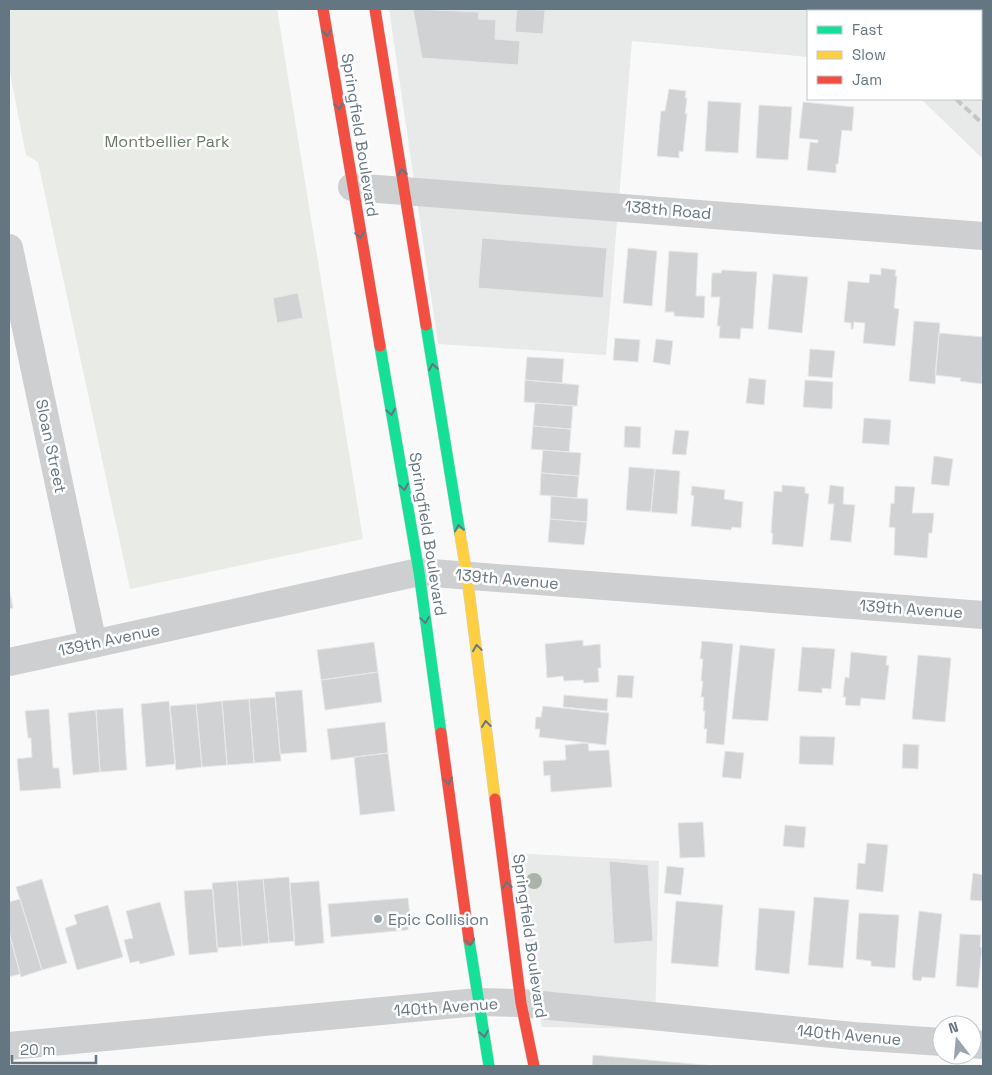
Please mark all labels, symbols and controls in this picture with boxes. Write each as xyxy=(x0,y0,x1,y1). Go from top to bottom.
legend xyxy=(807,10,982,100)
text: Fast xyxy=(852,20,883,39)
one-way arrow xyxy=(321,30,332,38)
text: Slow xyxy=(852,45,886,64)
street label: Springfield Boulevard xyxy=(337,52,383,218)
text: Jam xyxy=(852,70,882,89)
one-way arrow xyxy=(333,102,343,110)
park label: Montbellier Park xyxy=(104,131,230,152)
one-way arrow xyxy=(397,168,407,177)
street label: 138th Road xyxy=(624,196,712,224)
one-way arrow xyxy=(355,230,365,239)
one-way arrow xyxy=(429,363,439,372)
street label: Sloan Street xyxy=(31,397,71,495)
one-way arrow xyxy=(385,408,395,416)
street label: Springfield Boulevard xyxy=(405,451,451,617)
one-way arrow xyxy=(398,482,408,491)
one-way arrow xyxy=(454,523,465,531)
street label: 139th Avenue xyxy=(454,564,560,594)
street label: 139th Avenue xyxy=(859,595,963,623)
one-way arrow xyxy=(420,616,430,625)
street label: 139th Avenue xyxy=(56,619,162,661)
one-way arrow xyxy=(472,644,483,652)
one-way arrow xyxy=(482,719,492,728)
one-way arrow xyxy=(442,777,452,786)
street label: Springfield Boulevard xyxy=(508,853,552,1019)
one-way arrow xyxy=(502,881,513,889)
place label: Epic Collision xyxy=(388,909,489,930)
marker: Epic Collision xyxy=(372,913,384,925)
one-way arrow xyxy=(464,938,475,946)
street label: 140th Avenue xyxy=(393,993,499,1021)
north arrow xyxy=(932,1015,982,1065)
text: N xyxy=(946,1018,960,1037)
street label: 140th Avenue xyxy=(796,1020,902,1050)
one-way arrow xyxy=(478,1030,488,1038)
scale bar xyxy=(12,1032,96,1064)
text: 20 m xyxy=(20,1040,55,1059)

